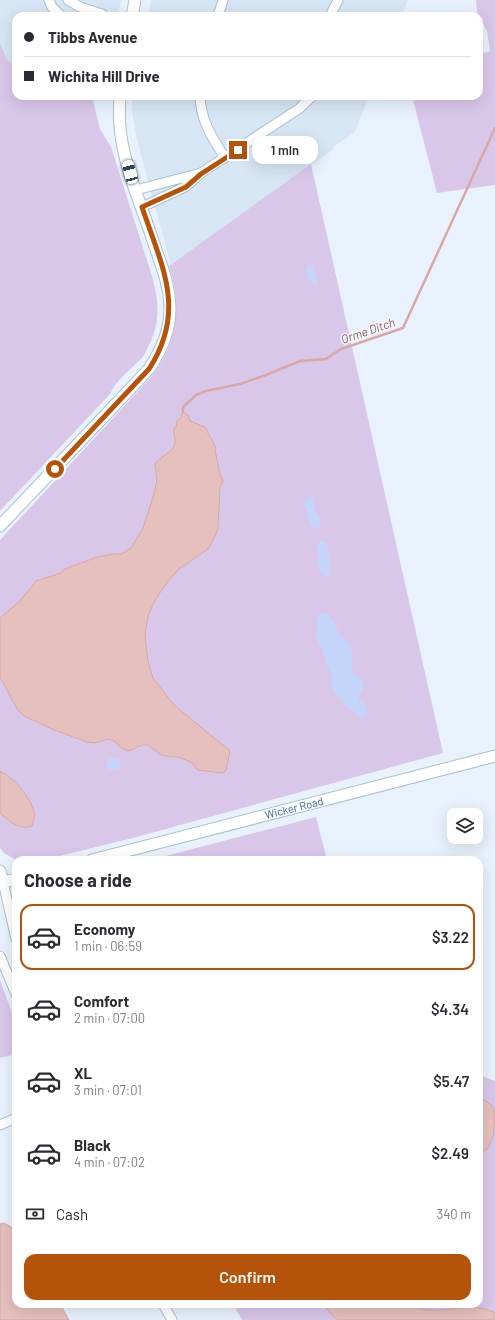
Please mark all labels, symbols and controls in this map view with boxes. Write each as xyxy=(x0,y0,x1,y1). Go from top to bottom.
text: Tibbs Avenue xyxy=(48,28,137,46)
text: Wichita Hill Drive xyxy=(48,67,160,85)
callout: 1 min xyxy=(252,136,318,164)
route end xyxy=(229,141,247,159)
text: 1 min xyxy=(271,142,299,158)
car xyxy=(121,159,139,185)
water label: Orme Ditch xyxy=(339,314,396,346)
route start xyxy=(46,460,64,478)
street label: Wicker Road xyxy=(263,794,324,821)
map controls xyxy=(447,808,483,844)
button: layers xyxy=(447,808,483,844)
text: Choose a ride xyxy=(24,869,132,891)
icon: car xyxy=(26,919,62,955)
text: Economy xyxy=(74,920,135,938)
text: $3.22 xyxy=(432,928,469,946)
text: 1 min · 06:59 xyxy=(74,938,142,954)
icon: car xyxy=(26,991,62,1027)
text: Comfort xyxy=(74,992,129,1010)
text: $4.34 xyxy=(431,1000,469,1018)
text: 2 min · 07:00 xyxy=(74,1010,145,1026)
icon: car xyxy=(26,1063,62,1099)
text: XL xyxy=(74,1064,92,1082)
text: $5.47 xyxy=(433,1072,469,1090)
text: 3 min · 07:01 xyxy=(74,1082,142,1098)
icon: car xyxy=(26,1135,62,1171)
text: Black xyxy=(74,1136,111,1154)
text: $2.49 xyxy=(431,1144,469,1162)
text: 4 min · 07:02 xyxy=(74,1154,145,1170)
icon: cash xyxy=(24,1203,46,1225)
text: Cash xyxy=(56,1205,88,1223)
text: 340 m xyxy=(436,1206,471,1222)
button: Confirm xyxy=(24,1254,471,1300)

